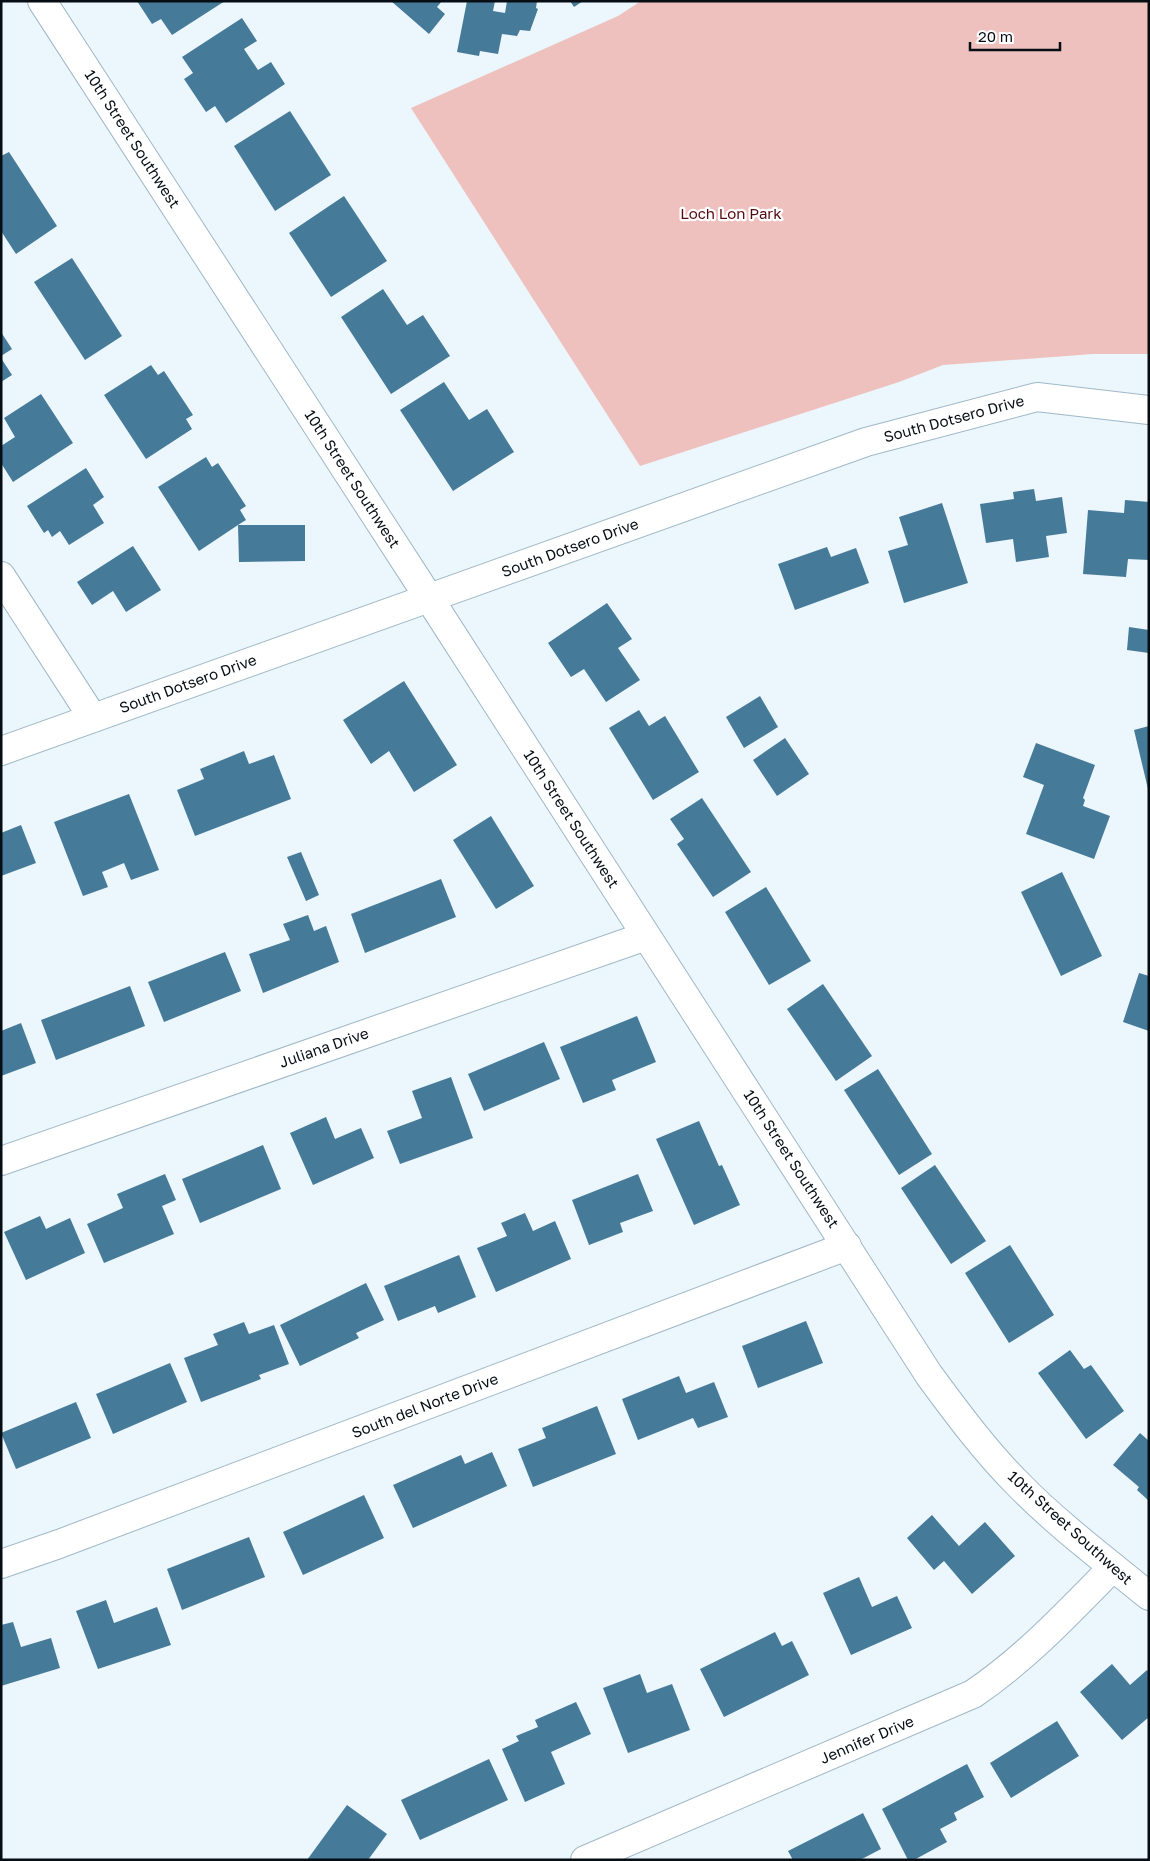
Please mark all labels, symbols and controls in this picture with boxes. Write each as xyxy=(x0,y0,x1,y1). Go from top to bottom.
scale bar xyxy=(970,20,1060,52)
text: 20 m xyxy=(978,27,1013,45)
street label: 10th Street Southwest xyxy=(81,66,184,211)
park label: Loch Lon Park xyxy=(680,204,782,222)
street label: South Dotsero Drive xyxy=(882,391,1026,445)
street label: 10th Street Southwest xyxy=(301,406,404,551)
street label: South Dotsero Drive xyxy=(499,514,641,580)
street label: South Dotsero Drive xyxy=(117,650,259,716)
street label: 10th Street Southwest xyxy=(520,746,623,891)
street label: Juliana Drive xyxy=(277,1023,371,1071)
street label: 10th Street Southwest xyxy=(740,1086,843,1231)
street label: South del Norte Drive xyxy=(349,1369,501,1441)
street label: 10th Street Southwest xyxy=(1005,1467,1137,1588)
street label: Jennifer Drive xyxy=(817,1711,917,1767)

